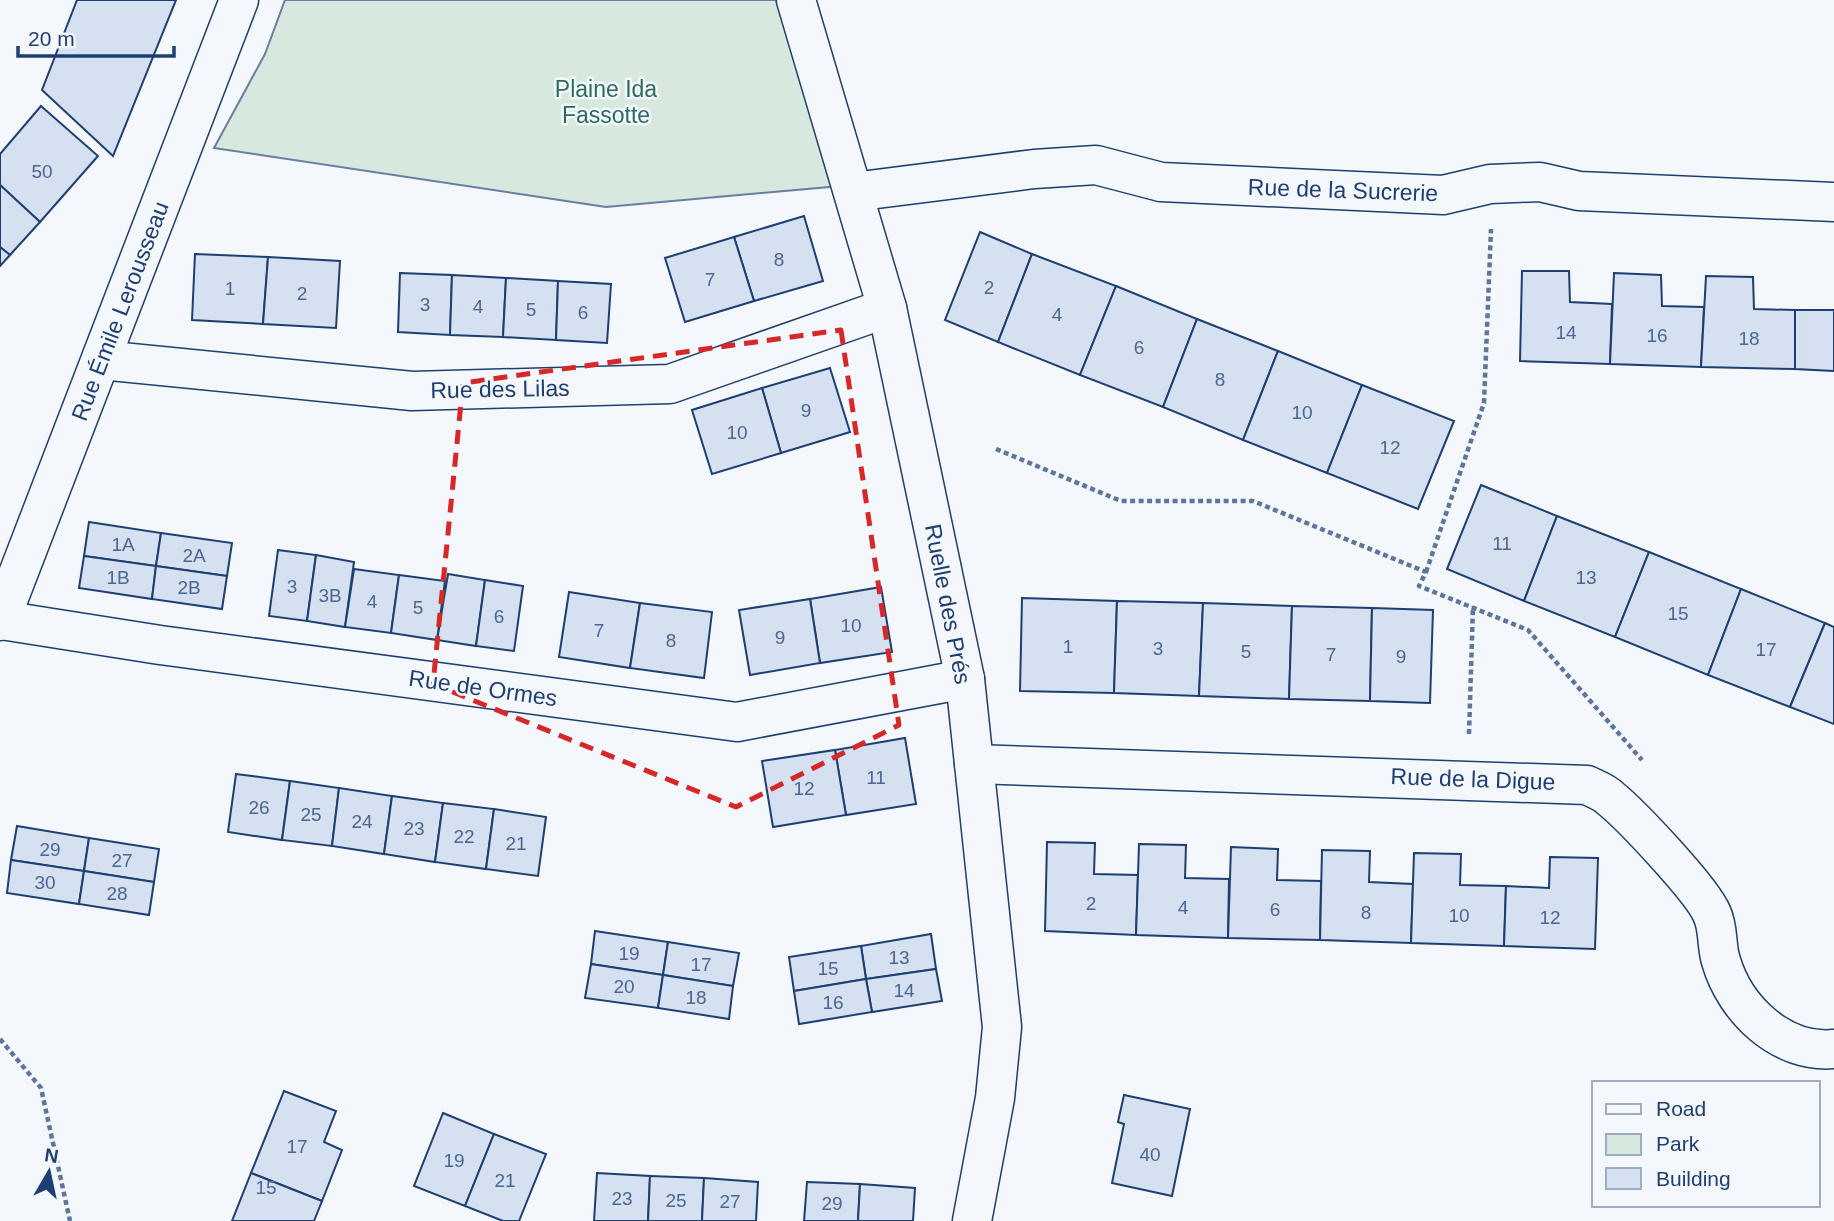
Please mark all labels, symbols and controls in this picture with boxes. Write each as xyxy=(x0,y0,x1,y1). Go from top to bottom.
scale bar xyxy=(18,14,173,58)
text: 20 m xyxy=(28,27,75,50)
park label: Plaine Ida Fassotte xyxy=(555,76,657,128)
house number: 50 xyxy=(31,161,53,182)
street label: Rue de la Sucrerie xyxy=(1247,174,1439,206)
street label: Rue Émile Lerousseau xyxy=(66,198,174,424)
house number: 8 xyxy=(774,249,784,270)
house number: 7 xyxy=(705,269,715,290)
house number: 2 xyxy=(984,277,994,298)
house number: 1 xyxy=(225,278,235,299)
house number: 2 xyxy=(297,283,307,304)
house number: 3 xyxy=(420,294,430,315)
house number: 4 xyxy=(473,296,484,317)
house number: 5 xyxy=(526,299,536,320)
house number: 6 xyxy=(578,302,588,323)
house number: 4 xyxy=(1052,304,1063,325)
house number: 14 xyxy=(1555,322,1577,343)
house number: 16 xyxy=(1646,325,1668,346)
house number: 18 xyxy=(1738,328,1760,349)
house number: 6 xyxy=(1134,337,1144,358)
house number: 8 xyxy=(1215,369,1225,390)
street label: Rue des Lilas xyxy=(430,375,570,403)
house number: 9 xyxy=(801,400,811,421)
house number: 10 xyxy=(1291,402,1313,423)
house number: 10 xyxy=(726,422,748,443)
house number: 12 xyxy=(1379,437,1401,458)
street label: Ruelle des Prés xyxy=(920,522,976,686)
house number: 11 xyxy=(1492,533,1512,554)
house number: 1A xyxy=(111,534,135,555)
house number: 2A xyxy=(182,545,206,566)
house number: 1B xyxy=(106,567,130,588)
house number: 13 xyxy=(1575,567,1597,588)
house number: 3 xyxy=(287,576,297,597)
house number: 2B xyxy=(177,577,201,598)
house number: 3B xyxy=(318,585,342,606)
house number: 4 xyxy=(367,591,378,612)
house number: 5 xyxy=(413,597,423,618)
house number: 15 xyxy=(1667,603,1689,624)
house number: 6 xyxy=(494,606,504,627)
house number: 10 xyxy=(840,615,862,636)
house number: 7 xyxy=(594,620,604,641)
house number: 9 xyxy=(775,627,785,648)
house number: 8 xyxy=(666,630,676,651)
house number: 1 xyxy=(1063,636,1073,657)
house number: 3 xyxy=(1153,638,1163,659)
house number: 17 xyxy=(1755,639,1777,660)
house number: 5 xyxy=(1241,641,1251,662)
house number: 7 xyxy=(1326,644,1336,665)
house number: 9 xyxy=(1396,646,1406,667)
street label: Rue de Ormes xyxy=(407,665,559,711)
street label: Rue de la Digue xyxy=(1390,763,1556,795)
house number: 11 xyxy=(866,767,886,788)
house number: 12 xyxy=(793,778,815,799)
house number: 26 xyxy=(248,797,270,818)
house number: 25 xyxy=(300,804,322,825)
house number: 24 xyxy=(351,811,373,832)
house number: 23 xyxy=(403,818,425,839)
house number: 22 xyxy=(453,826,475,847)
house number: 21 xyxy=(505,833,527,854)
house number: 29 xyxy=(39,839,61,860)
house number: 27 xyxy=(111,850,133,871)
house number: 30 xyxy=(34,872,56,893)
house number: 28 xyxy=(106,883,128,904)
house number: 2 xyxy=(1086,893,1096,914)
house number: 4 xyxy=(1178,897,1189,918)
house number: 6 xyxy=(1270,899,1280,920)
house number: 8 xyxy=(1361,902,1371,923)
house number: 10 xyxy=(1448,905,1470,926)
house number: 12 xyxy=(1539,907,1561,928)
house number: 19 xyxy=(618,943,640,964)
house number: 13 xyxy=(888,947,910,968)
house number: 17 xyxy=(690,954,712,975)
house number: 15 xyxy=(817,958,839,979)
house number: 20 xyxy=(613,976,635,997)
house number: 14 xyxy=(893,980,915,1001)
house number: 18 xyxy=(685,987,707,1008)
house number: 16 xyxy=(822,992,844,1013)
legend xyxy=(1592,1081,1820,1207)
text: Road xyxy=(1656,1097,1706,1120)
text: Park xyxy=(1656,1132,1700,1155)
house number: 17 xyxy=(286,1136,308,1157)
north arrow xyxy=(14,1137,84,1207)
text: N xyxy=(43,1144,60,1167)
house number: 40 xyxy=(1139,1144,1161,1165)
house number: 19 xyxy=(443,1150,465,1171)
text: Building xyxy=(1656,1167,1731,1190)
house number: 21 xyxy=(494,1170,516,1191)
house number: 15 xyxy=(255,1177,277,1198)
house number: 23 xyxy=(611,1188,633,1209)
house number: 25 xyxy=(665,1190,687,1211)
house number: 27 xyxy=(719,1191,741,1212)
house number: 29 xyxy=(821,1193,843,1214)

